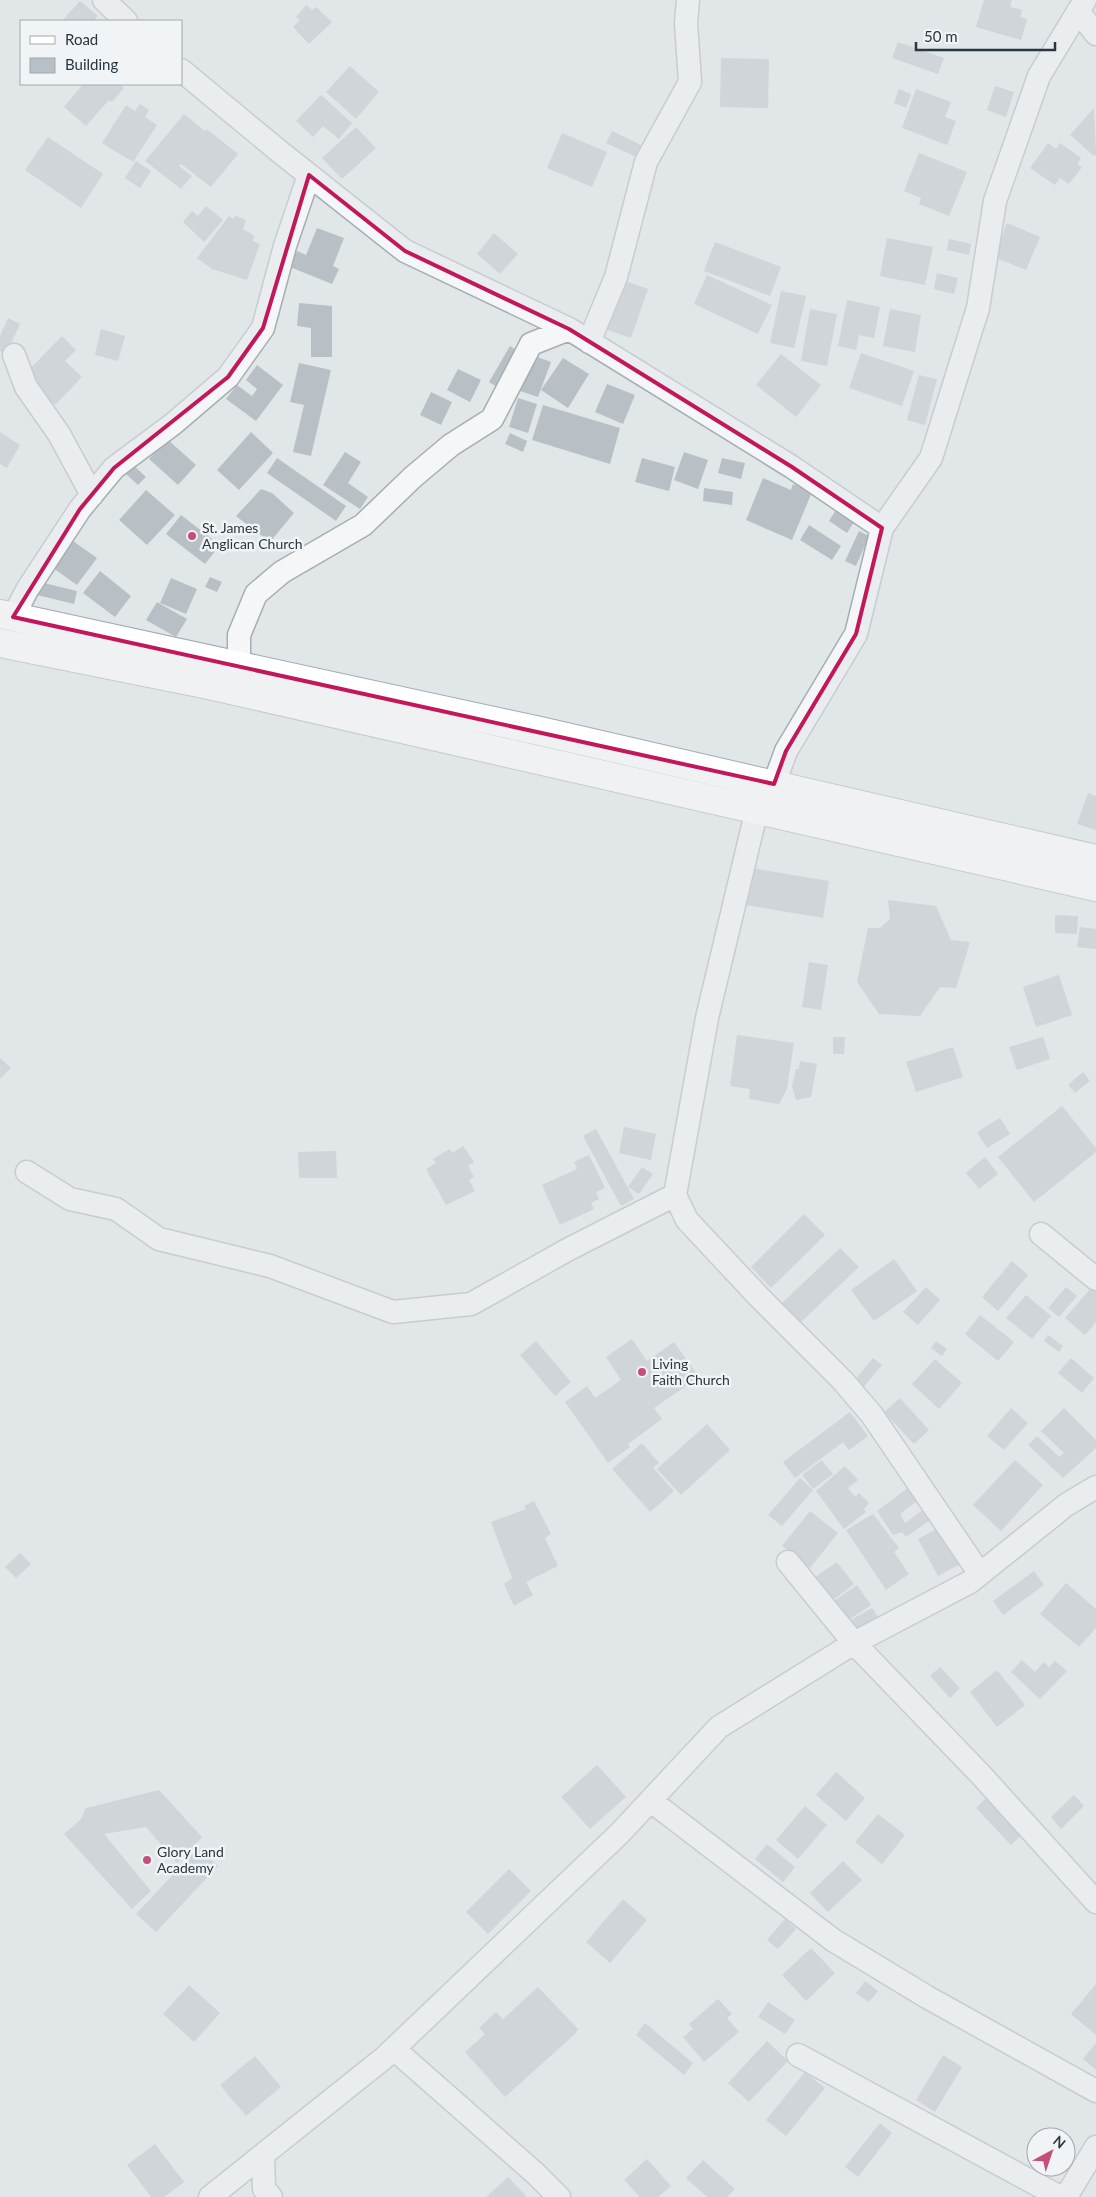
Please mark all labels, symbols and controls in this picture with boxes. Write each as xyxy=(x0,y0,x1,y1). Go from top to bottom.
legend xyxy=(20,20,182,85)
scale bar xyxy=(916,20,1055,52)
text: 50 m xyxy=(924,27,958,45)
text: Road xyxy=(65,30,98,48)
text: Building xyxy=(65,55,118,73)
place label: St. James Anglican Church xyxy=(202,519,303,552)
marker: St. James Anglican Church xyxy=(186,530,198,542)
place label: Living Faith Church xyxy=(652,1355,730,1388)
marker: Living Faith Church xyxy=(636,1366,648,1378)
place label: Glory Land Academy xyxy=(157,1843,224,1876)
marker: Glory Land Academy xyxy=(141,1854,153,1866)
north arrow xyxy=(1026,2127,1076,2177)
text: N xyxy=(1050,2132,1069,2152)

